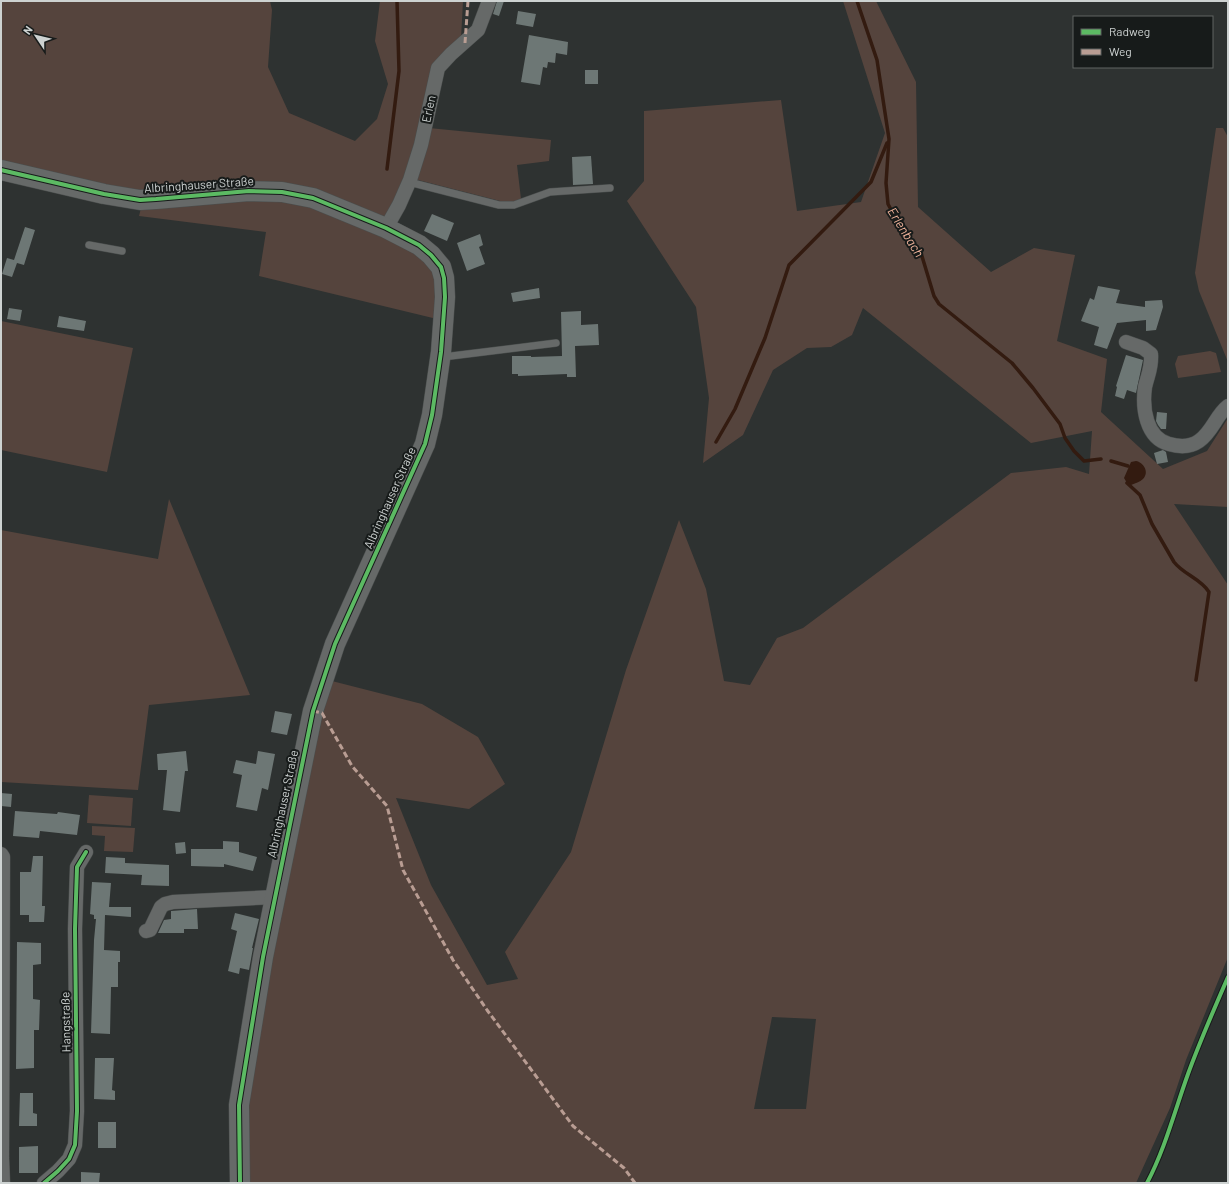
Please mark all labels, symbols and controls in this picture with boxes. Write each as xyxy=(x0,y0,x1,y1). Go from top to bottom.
north arrow xyxy=(16,16,56,56)
legend xyxy=(1073,16,1213,68)
text: N xyxy=(20,23,35,37)
text: Radweg xyxy=(1109,24,1150,38)
text: Weg xyxy=(1109,44,1132,58)
street label: Erlen xyxy=(418,94,438,124)
street label: Albringhauser Straße xyxy=(144,173,254,195)
water label: Erlenbach xyxy=(884,204,928,260)
street label: Albringhauser Straße xyxy=(360,445,418,551)
street label: Albringhauser Straße xyxy=(264,749,300,859)
street label: Hangstraße xyxy=(57,992,73,1052)

